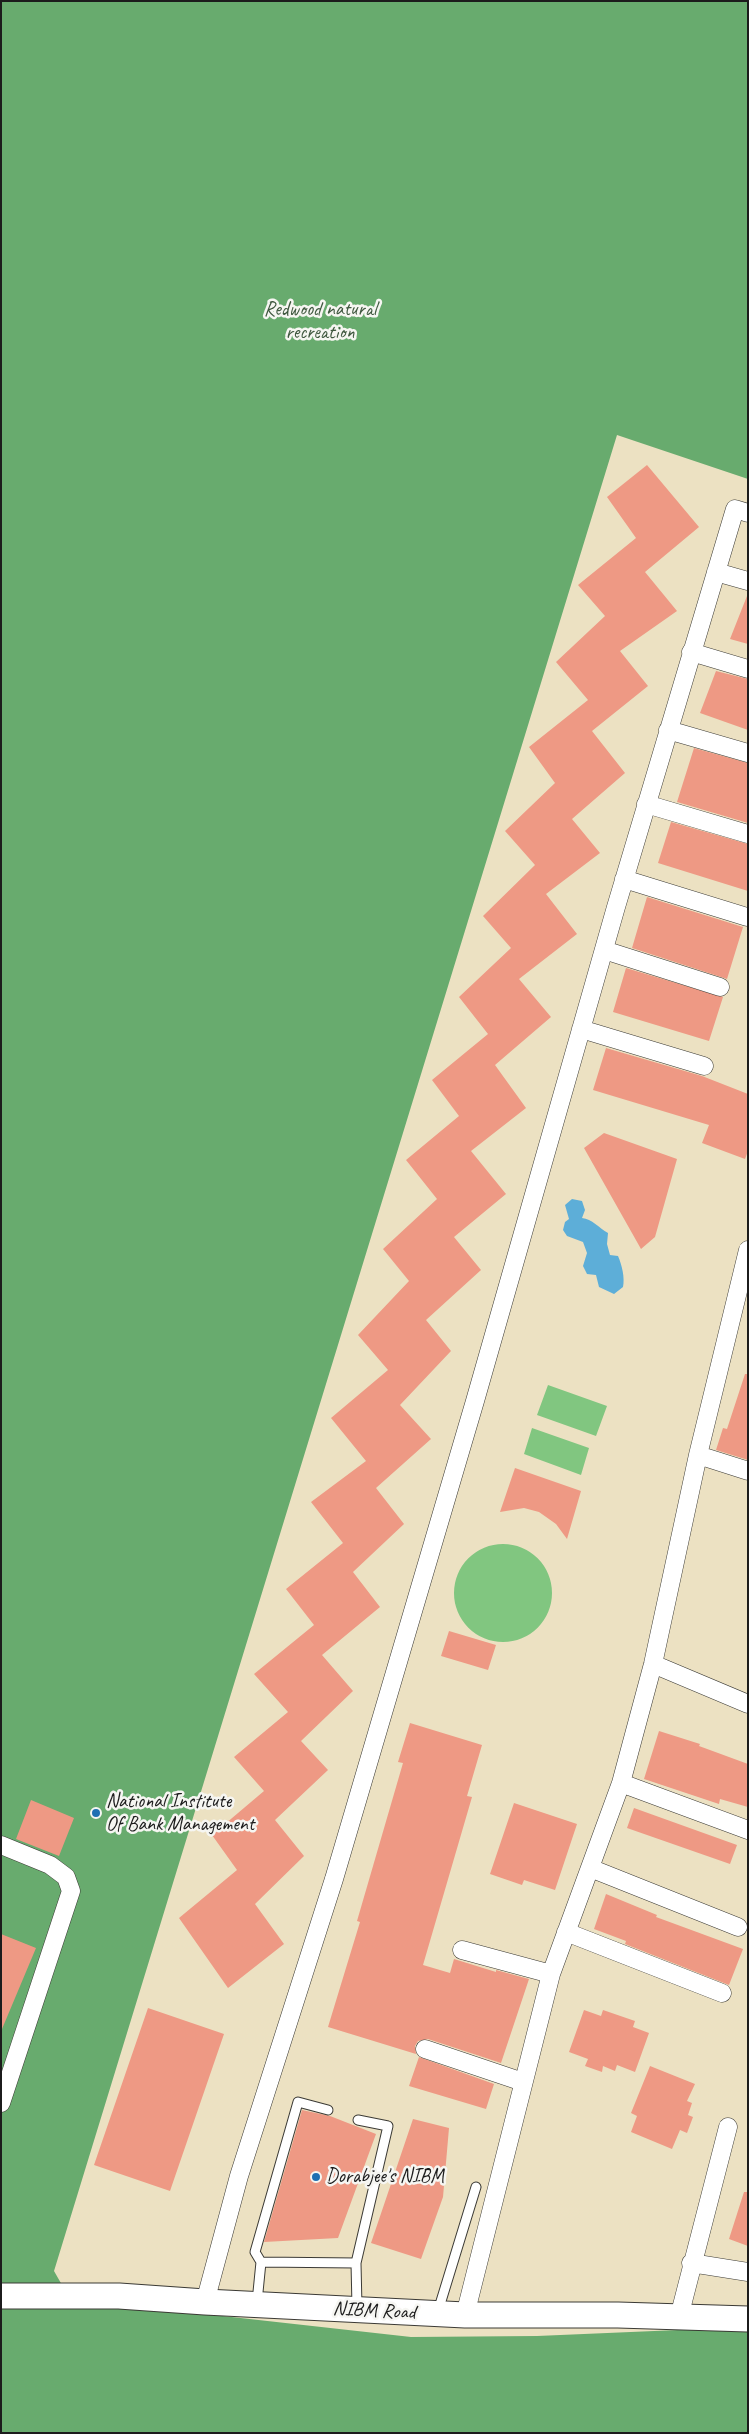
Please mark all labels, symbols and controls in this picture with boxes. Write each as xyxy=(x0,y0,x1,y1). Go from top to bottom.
park label: Redwood natural recreation xyxy=(264,298,376,345)
place label: National Institute Of Bank Management xyxy=(106,1790,254,1837)
marker: National Institute Of Bank Management xyxy=(90,1807,102,1819)
place label: Dorabjee's NIBM xyxy=(326,2165,444,2189)
marker: Dorabjee's NIBM xyxy=(310,2171,322,2183)
street label: NIBM Road xyxy=(332,2297,416,2325)

